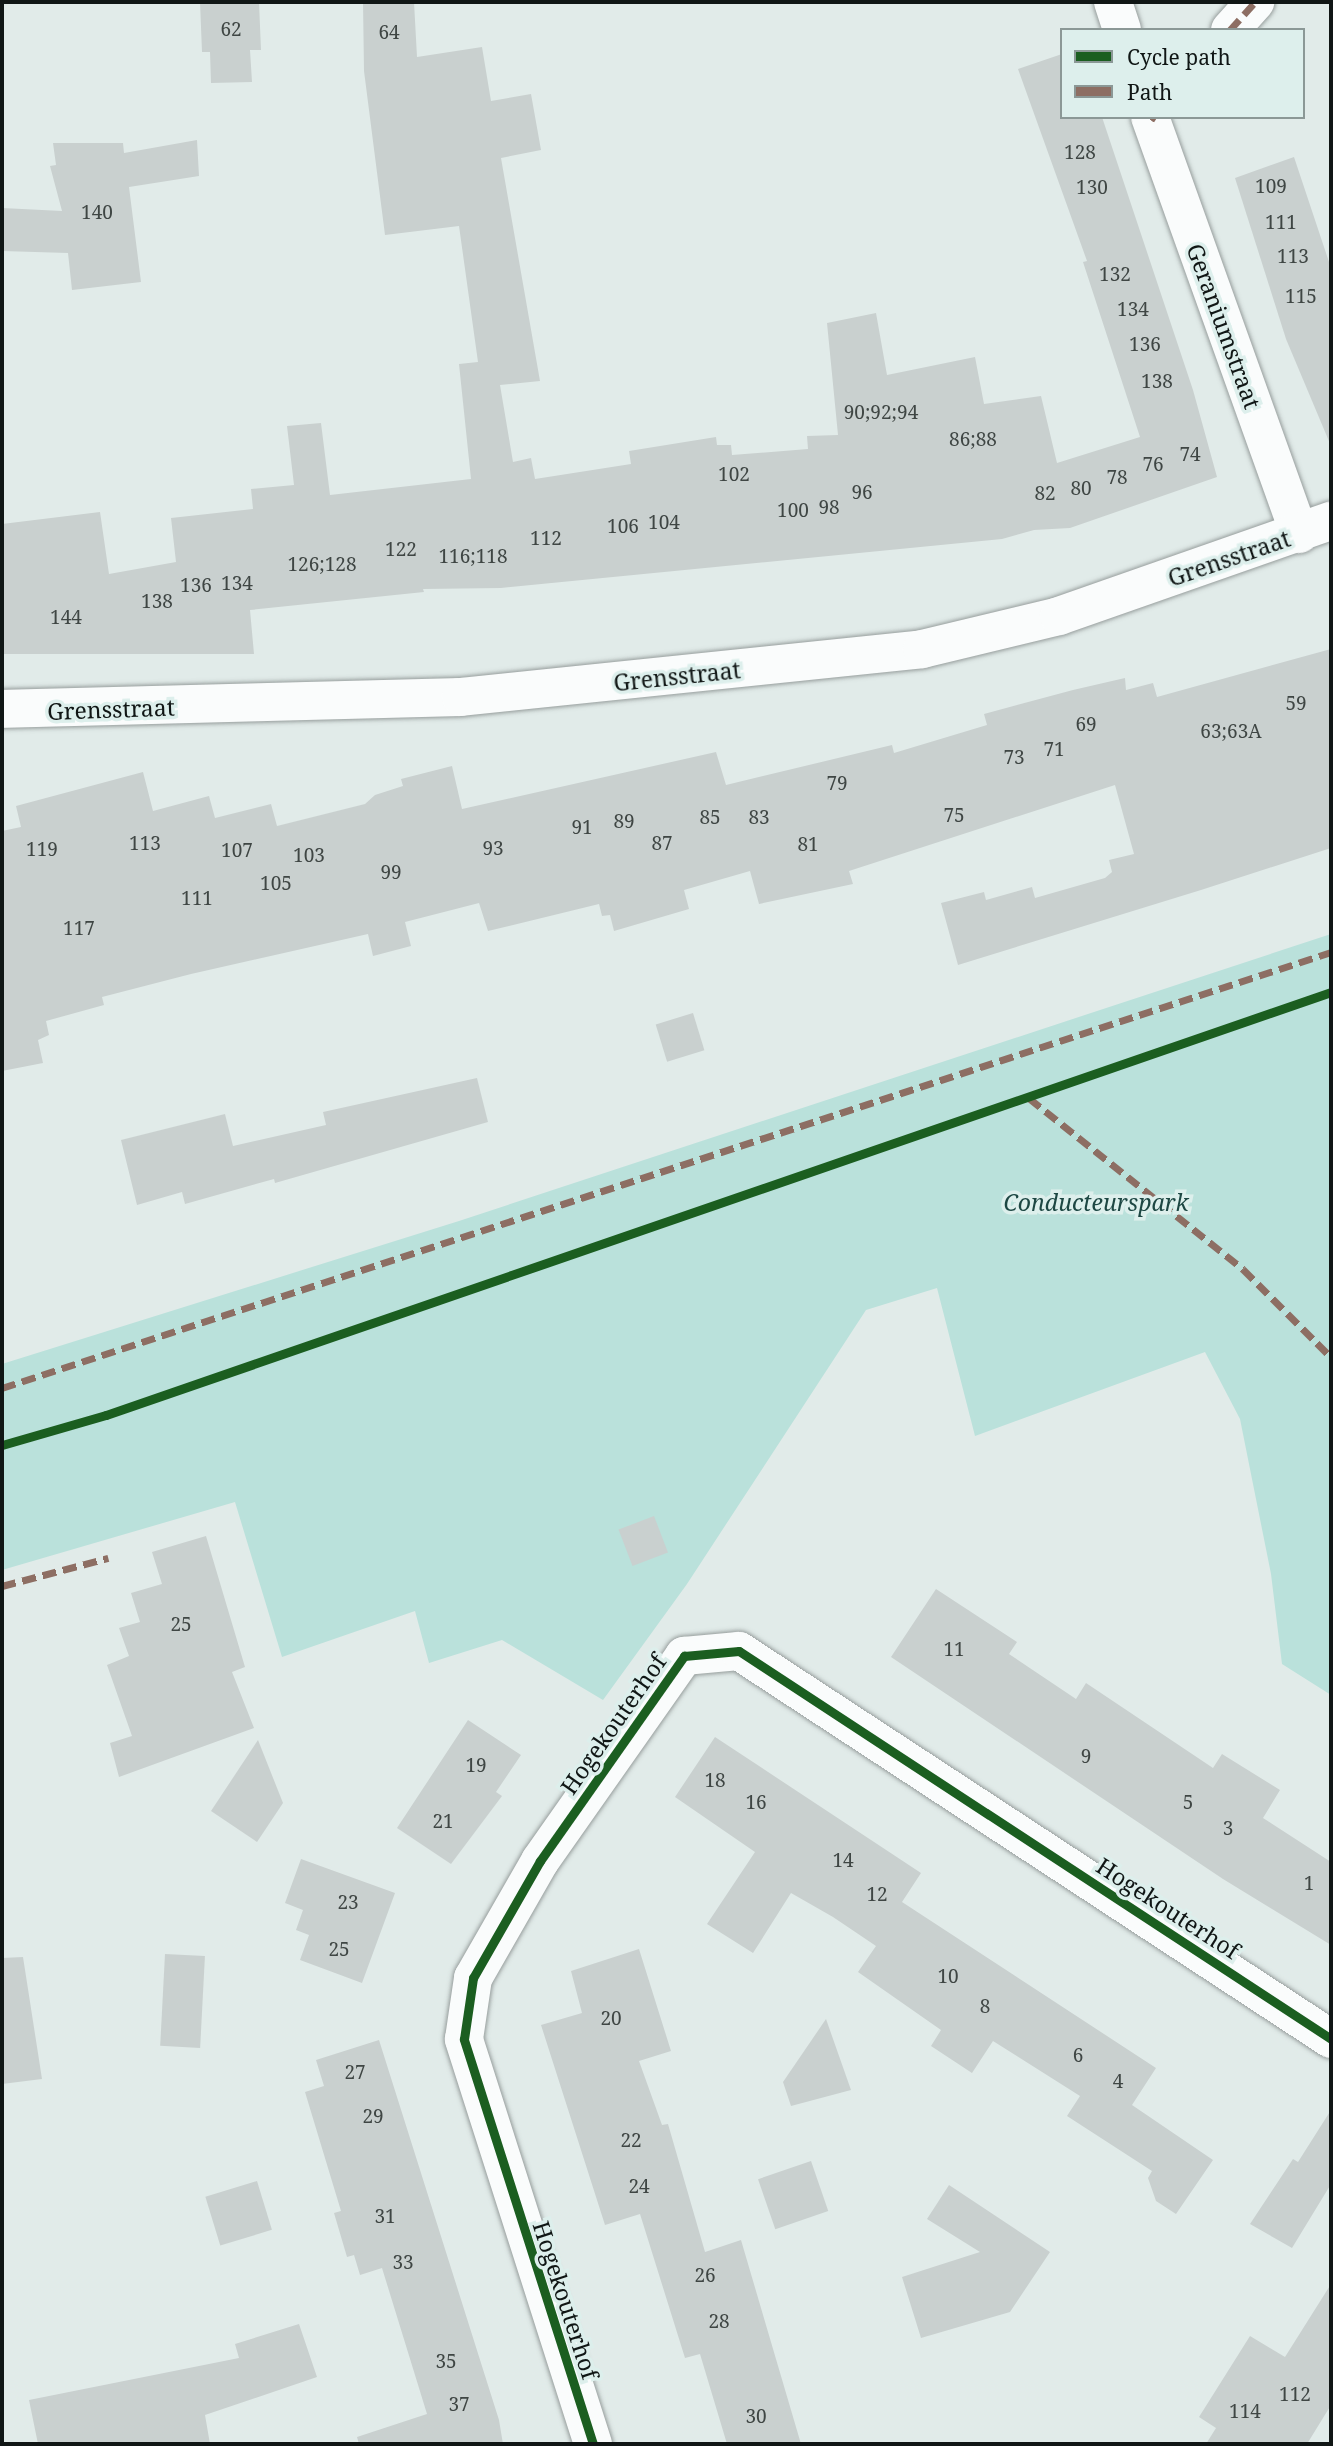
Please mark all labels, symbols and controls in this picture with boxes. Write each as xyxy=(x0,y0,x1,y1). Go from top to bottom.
house number: 62 xyxy=(220,19,242,41)
house number: 64 xyxy=(378,22,400,44)
legend xyxy=(1060,28,1305,119)
text: Cycle path xyxy=(1127,43,1231,71)
text: Path xyxy=(1127,78,1172,106)
house number: 128 xyxy=(1064,142,1096,164)
house number: 109 xyxy=(1255,176,1287,198)
house number: 130 xyxy=(1076,177,1108,199)
house number: 140 xyxy=(81,202,113,224)
house number: 111 xyxy=(1265,212,1297,234)
street label: Geraniumstraat xyxy=(1181,240,1267,412)
house number: 113 xyxy=(1277,246,1309,268)
house number: 132 xyxy=(1099,264,1131,286)
house number: 115 xyxy=(1285,286,1317,308)
house number: 134 xyxy=(1117,299,1149,321)
house number: 136 xyxy=(1129,334,1161,356)
house number: 138 xyxy=(1141,371,1173,393)
house number: 90;92;94 xyxy=(844,402,918,424)
house number: 86;88 xyxy=(949,429,997,451)
house number: 74 xyxy=(1179,444,1201,466)
house number: 76 xyxy=(1142,454,1164,476)
house number: 102 xyxy=(718,464,750,486)
house number: 78 xyxy=(1106,467,1128,489)
house number: 80 xyxy=(1070,478,1092,500)
house number: 96 xyxy=(851,482,873,504)
house number: 82 xyxy=(1034,483,1056,505)
house number: 98 xyxy=(818,497,840,519)
house number: 100 xyxy=(777,500,809,522)
house number: 104 xyxy=(648,512,680,534)
house number: 106 xyxy=(607,516,639,538)
street label: Grensstraat xyxy=(1164,524,1294,592)
house number: 112 xyxy=(530,528,562,550)
house number: 122 xyxy=(385,539,417,561)
house number: 116;118 xyxy=(438,546,508,568)
house number: 126;128 xyxy=(287,554,357,576)
house number: 134 xyxy=(221,573,253,595)
house number: 136 xyxy=(180,575,212,597)
house number: 138 xyxy=(141,591,173,613)
house number: 144 xyxy=(50,607,82,629)
street label: Grensstraat xyxy=(612,656,742,696)
street label: Grensstraat xyxy=(47,693,175,725)
house number: 59 xyxy=(1285,693,1307,715)
house number: 69 xyxy=(1075,714,1097,736)
house number: 63;63A xyxy=(1200,721,1262,743)
house number: 71 xyxy=(1043,739,1065,761)
house number: 73 xyxy=(1003,747,1025,769)
house number: 79 xyxy=(826,773,848,795)
house number: 75 xyxy=(943,805,965,827)
house number: 85 xyxy=(699,807,721,829)
house number: 83 xyxy=(748,807,770,829)
house number: 89 xyxy=(613,811,635,833)
house number: 91 xyxy=(571,817,593,839)
house number: 113 xyxy=(129,833,161,855)
house number: 87 xyxy=(651,833,673,855)
house number: 81 xyxy=(797,834,819,856)
house number: 93 xyxy=(482,838,504,860)
house number: 119 xyxy=(26,839,58,861)
house number: 107 xyxy=(221,840,253,862)
house number: 103 xyxy=(293,845,325,867)
house number: 99 xyxy=(380,862,402,884)
house number: 105 xyxy=(260,873,292,895)
house number: 111 xyxy=(181,888,213,910)
house number: 117 xyxy=(63,918,95,940)
park label: Conducteurspark xyxy=(1003,1188,1189,1216)
house number: 25 xyxy=(170,1614,192,1636)
house number: 11 xyxy=(943,1639,965,1661)
street label: Hogekouterhof xyxy=(554,1649,672,1799)
house number: 9 xyxy=(1081,1746,1091,1768)
house number: 19 xyxy=(465,1755,487,1777)
house number: 18 xyxy=(704,1770,726,1792)
house number: 16 xyxy=(745,1792,767,1814)
house number: 5 xyxy=(1183,1792,1193,1814)
house number: 21 xyxy=(432,1811,454,1833)
house number: 3 xyxy=(1223,1818,1233,1840)
house number: 14 xyxy=(832,1850,854,1872)
street label: Hogekouterhof xyxy=(1091,1852,1245,1964)
house number: 1 xyxy=(1304,1873,1314,1895)
house number: 12 xyxy=(866,1884,888,1906)
house number: 23 xyxy=(337,1892,359,1914)
house number: 25 xyxy=(328,1939,350,1961)
house number: 10 xyxy=(937,1966,959,1988)
house number: 8 xyxy=(980,1996,990,2018)
house number: 20 xyxy=(600,2008,622,2030)
house number: 6 xyxy=(1073,2045,1083,2067)
house number: 27 xyxy=(344,2062,366,2084)
house number: 4 xyxy=(1113,2071,1123,2093)
house number: 29 xyxy=(362,2106,384,2128)
house number: 22 xyxy=(620,2130,642,2152)
house number: 24 xyxy=(628,2176,650,2198)
house number: 31 xyxy=(374,2206,396,2228)
street label: Hogekouterhof xyxy=(527,2217,605,2383)
house number: 33 xyxy=(392,2252,414,2274)
house number: 26 xyxy=(694,2265,716,2287)
house number: 28 xyxy=(708,2311,730,2333)
house number: 35 xyxy=(435,2351,457,2373)
house number: 112 xyxy=(1279,2384,1311,2406)
house number: 37 xyxy=(448,2394,470,2416)
house number: 114 xyxy=(1229,2401,1261,2423)
house number: 30 xyxy=(745,2406,767,2428)

